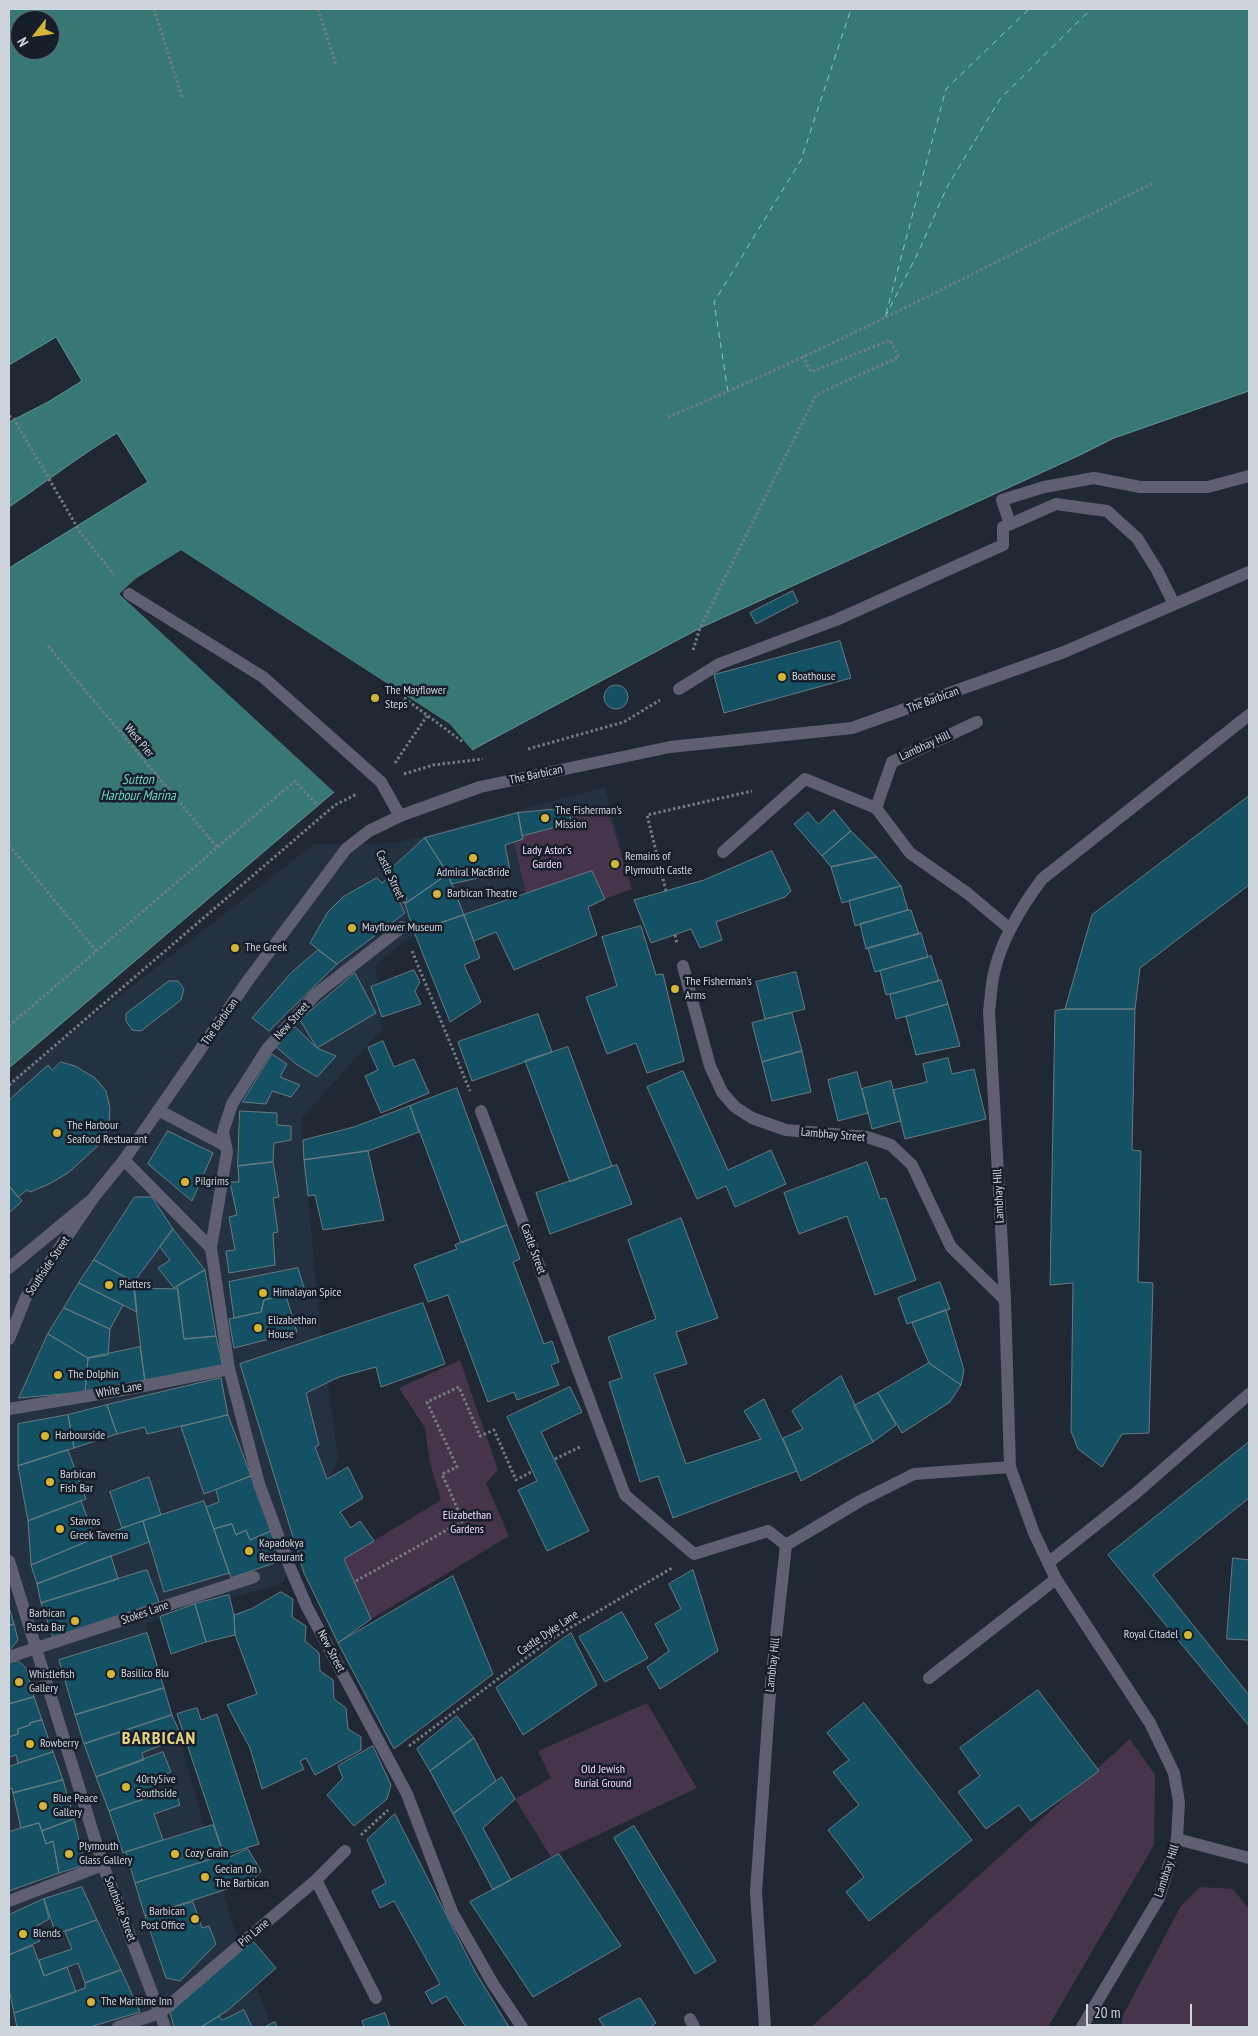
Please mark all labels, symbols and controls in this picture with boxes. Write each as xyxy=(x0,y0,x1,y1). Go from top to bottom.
north arrow xyxy=(10,10,60,60)
text: N xyxy=(13,34,33,50)
place label: Boathouse xyxy=(792,670,836,684)
marker: Boathouse xyxy=(776,671,788,683)
place label: The Mayflower Steps xyxy=(385,684,446,712)
street label: The Barbican xyxy=(905,684,961,716)
marker: The Mayflower Steps xyxy=(369,692,381,704)
street label: West Pier xyxy=(121,722,157,760)
street label: Lambhay Hill xyxy=(897,728,953,764)
street label: The Barbican xyxy=(508,762,564,788)
water label: Sutton Harbour Marina xyxy=(100,772,176,804)
place label: The Fisherman's Mission xyxy=(555,804,622,832)
marker: The Fisherman's Mission xyxy=(539,812,551,824)
park label: Lady Astor's Garden xyxy=(523,844,571,872)
street label: Castle Street xyxy=(372,848,408,902)
place label: Remains of Plymouth Castle xyxy=(625,850,692,878)
marker: Admiral MacBride xyxy=(467,852,479,864)
marker: Remains of Plymouth Castle xyxy=(609,858,621,870)
place label: Admiral MacBride xyxy=(436,866,510,880)
place label: Barbican Theatre xyxy=(447,887,517,901)
marker: Barbican Theatre xyxy=(431,888,443,900)
place label: Mayflower Museum xyxy=(362,921,442,935)
marker: Mayflower Museum xyxy=(346,922,358,934)
place label: The Greek xyxy=(245,941,287,955)
marker: The Greek xyxy=(229,942,241,954)
place label: The Fisherman's Arms xyxy=(685,975,752,1003)
marker: The Fisherman's Arms xyxy=(669,983,681,995)
street label: The Barbican xyxy=(199,996,241,1048)
street label: New Street xyxy=(271,999,313,1043)
place label: The Harbour Seafood Restuarant xyxy=(67,1119,147,1147)
street label: Lambhay Street xyxy=(800,1125,866,1145)
marker: The Harbour Seafood Restuarant xyxy=(51,1127,63,1139)
street label: Lambhay Hill xyxy=(990,1168,1008,1224)
place label: Pilgrims xyxy=(195,1175,229,1189)
marker: Pilgrims xyxy=(179,1176,191,1188)
street label: Castle Street xyxy=(517,1222,549,1276)
street label: Southside Street xyxy=(23,1234,73,1298)
place label: Platters xyxy=(119,1278,151,1292)
marker: Platters xyxy=(103,1279,115,1291)
place label: Himalayan Spice xyxy=(273,1286,341,1300)
marker: Himalayan Spice xyxy=(257,1287,269,1299)
place label: Elizabethan House xyxy=(268,1314,316,1342)
marker: Elizabethan House xyxy=(252,1322,264,1334)
place label: The Dolphin xyxy=(68,1368,119,1382)
marker: The Dolphin xyxy=(52,1369,64,1381)
street label: White Lane xyxy=(95,1379,143,1401)
place label: Harbourside xyxy=(55,1429,105,1443)
marker: Harbourside xyxy=(39,1430,51,1442)
place label: Barbican Fish Bar xyxy=(60,1468,96,1496)
marker: Barbican Fish Bar xyxy=(44,1476,56,1488)
park label: Elizabethan Gardens xyxy=(443,1509,491,1537)
place label: Stavros Greek Taverna xyxy=(70,1515,128,1543)
marker: Stavros Greek Taverna xyxy=(54,1523,66,1535)
place label: Kapadokya Restaurant xyxy=(259,1537,304,1565)
marker: Kapadokya Restaurant xyxy=(243,1545,255,1557)
street label: Stokes Lane xyxy=(119,1598,171,1628)
place label: Barbican Pasta Bar xyxy=(27,1607,65,1635)
street label: Castle Dyke Lane xyxy=(515,1607,581,1659)
marker: Barbican Pasta Bar xyxy=(69,1615,81,1627)
street label: New Street xyxy=(314,1627,348,1675)
place label: Royal Citadel xyxy=(1124,1628,1178,1642)
marker: Royal Citadel xyxy=(1182,1629,1194,1641)
street label: Lambhay Hill xyxy=(763,1637,783,1693)
place label: Basilico Blu xyxy=(121,1667,169,1681)
place label: Whistlefish Gallery xyxy=(29,1668,75,1696)
marker: Basilico Blu xyxy=(105,1668,117,1680)
marker: Whistlefish Gallery xyxy=(13,1676,25,1688)
district label: BARBICAN xyxy=(121,1728,197,1750)
place label: Rowberry xyxy=(40,1737,79,1751)
marker: Rowberry xyxy=(24,1738,36,1750)
park label: Old Jewish Burial Ground xyxy=(575,1763,631,1791)
place label: 40rty5ive Southside xyxy=(136,1773,177,1801)
marker: 40rty5ive Southside xyxy=(120,1781,132,1793)
place label: Blue Peace Gallery xyxy=(53,1792,98,1820)
marker: Blue Peace Gallery xyxy=(37,1800,49,1812)
place label: Plymouth Glass Gallery xyxy=(79,1840,132,1868)
street label: Lambhay Hill xyxy=(1152,1843,1182,1899)
place label: Cozy Grain xyxy=(185,1847,228,1861)
marker: Plymouth Glass Gallery xyxy=(63,1848,75,1860)
marker: Cozy Grain xyxy=(169,1848,181,1860)
place label: Gecian On The Barbican xyxy=(215,1863,269,1891)
marker: Gecian On The Barbican xyxy=(199,1871,211,1883)
street label: Southside Street xyxy=(101,1875,139,1943)
place label: Barbican Post Office xyxy=(141,1905,185,1933)
marker: Barbican Post Office xyxy=(189,1913,201,1925)
street label: Pin Lane xyxy=(236,1916,272,1950)
place label: Blends xyxy=(33,1927,61,1941)
marker: Blends xyxy=(17,1928,29,1940)
scale bar xyxy=(1088,1994,1194,2026)
place label: The Maritime Inn xyxy=(101,1995,172,2009)
marker: The Maritime Inn xyxy=(85,1996,97,2008)
text: 20 m xyxy=(1094,2003,1120,2022)

